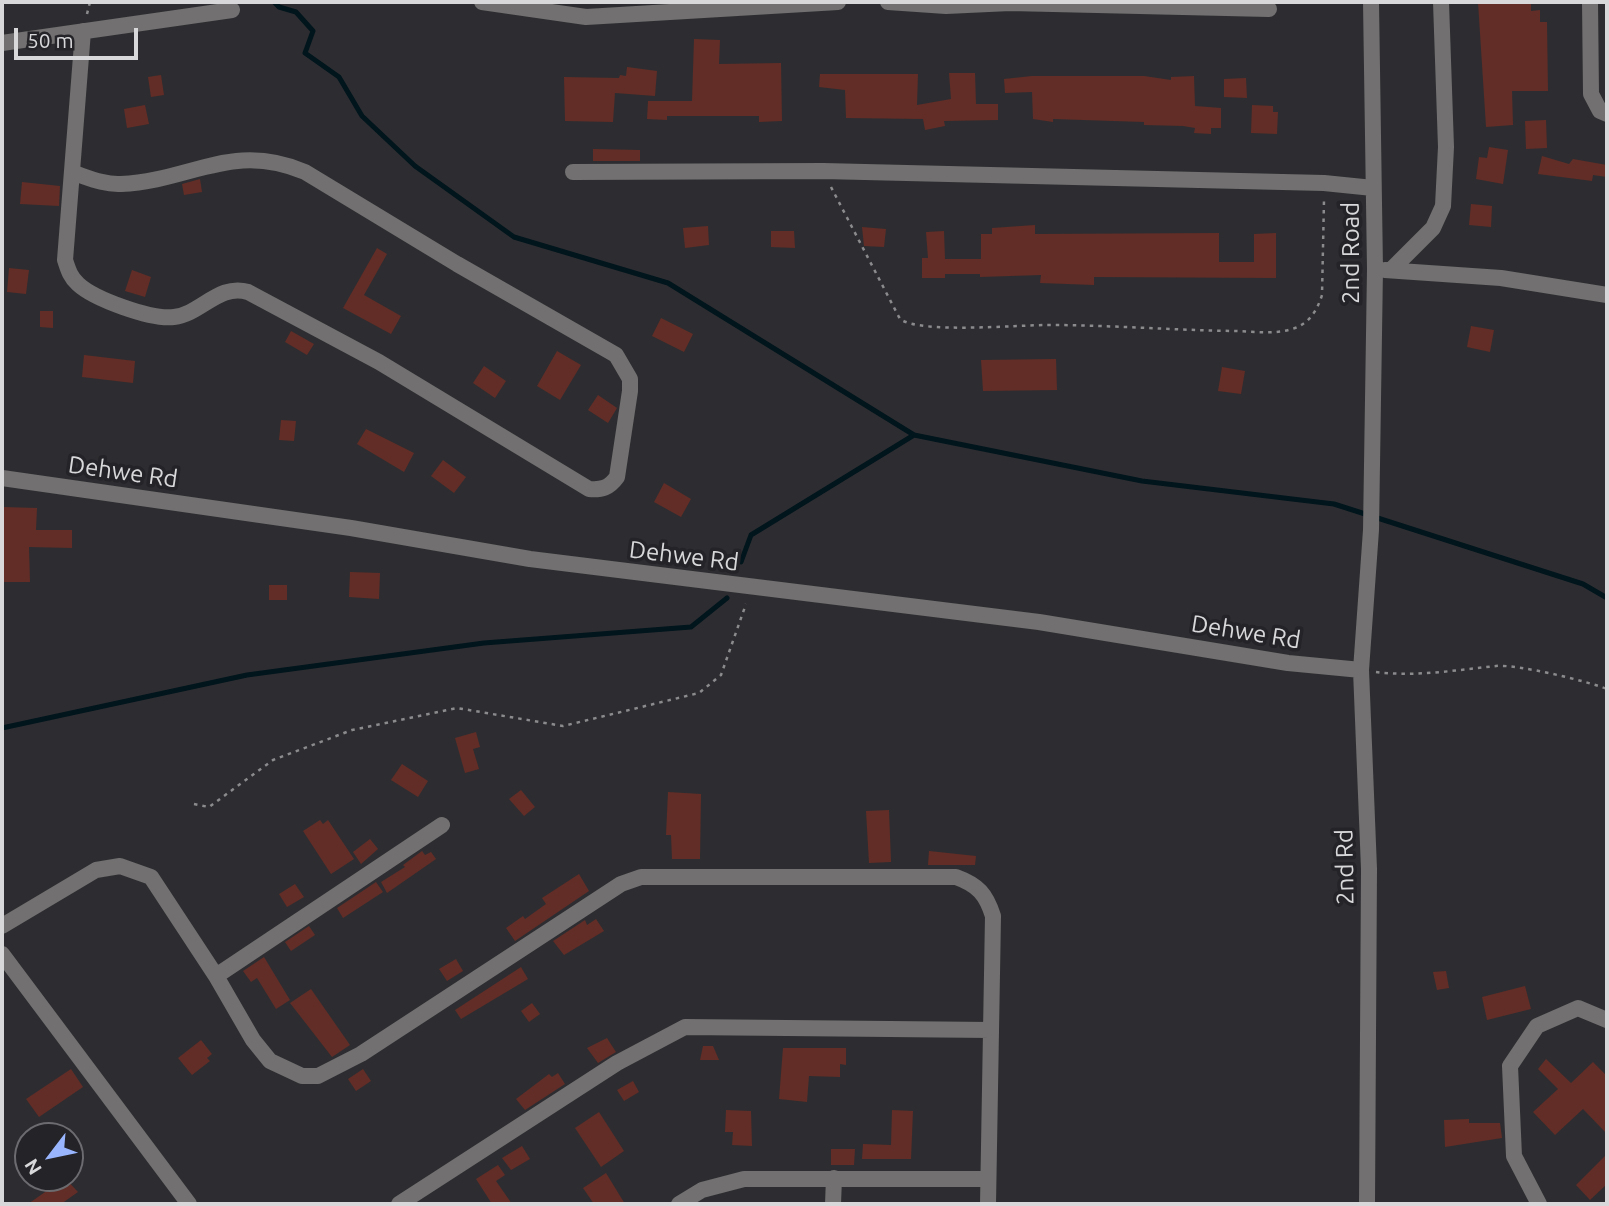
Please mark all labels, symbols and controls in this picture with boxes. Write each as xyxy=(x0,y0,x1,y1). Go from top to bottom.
scale bar xyxy=(18,14,142,58)
text: 50 m xyxy=(27,28,74,52)
street label: 2nd Road xyxy=(1337,202,1365,304)
street label: Dehwe Rd xyxy=(66,450,180,494)
street label: Dehwe Rd xyxy=(628,535,740,577)
street label: Dehwe Rd xyxy=(1189,609,1303,655)
street label: 2nd Rd xyxy=(1330,829,1360,905)
north arrow xyxy=(14,1122,84,1192)
text: N xyxy=(20,1155,46,1179)

